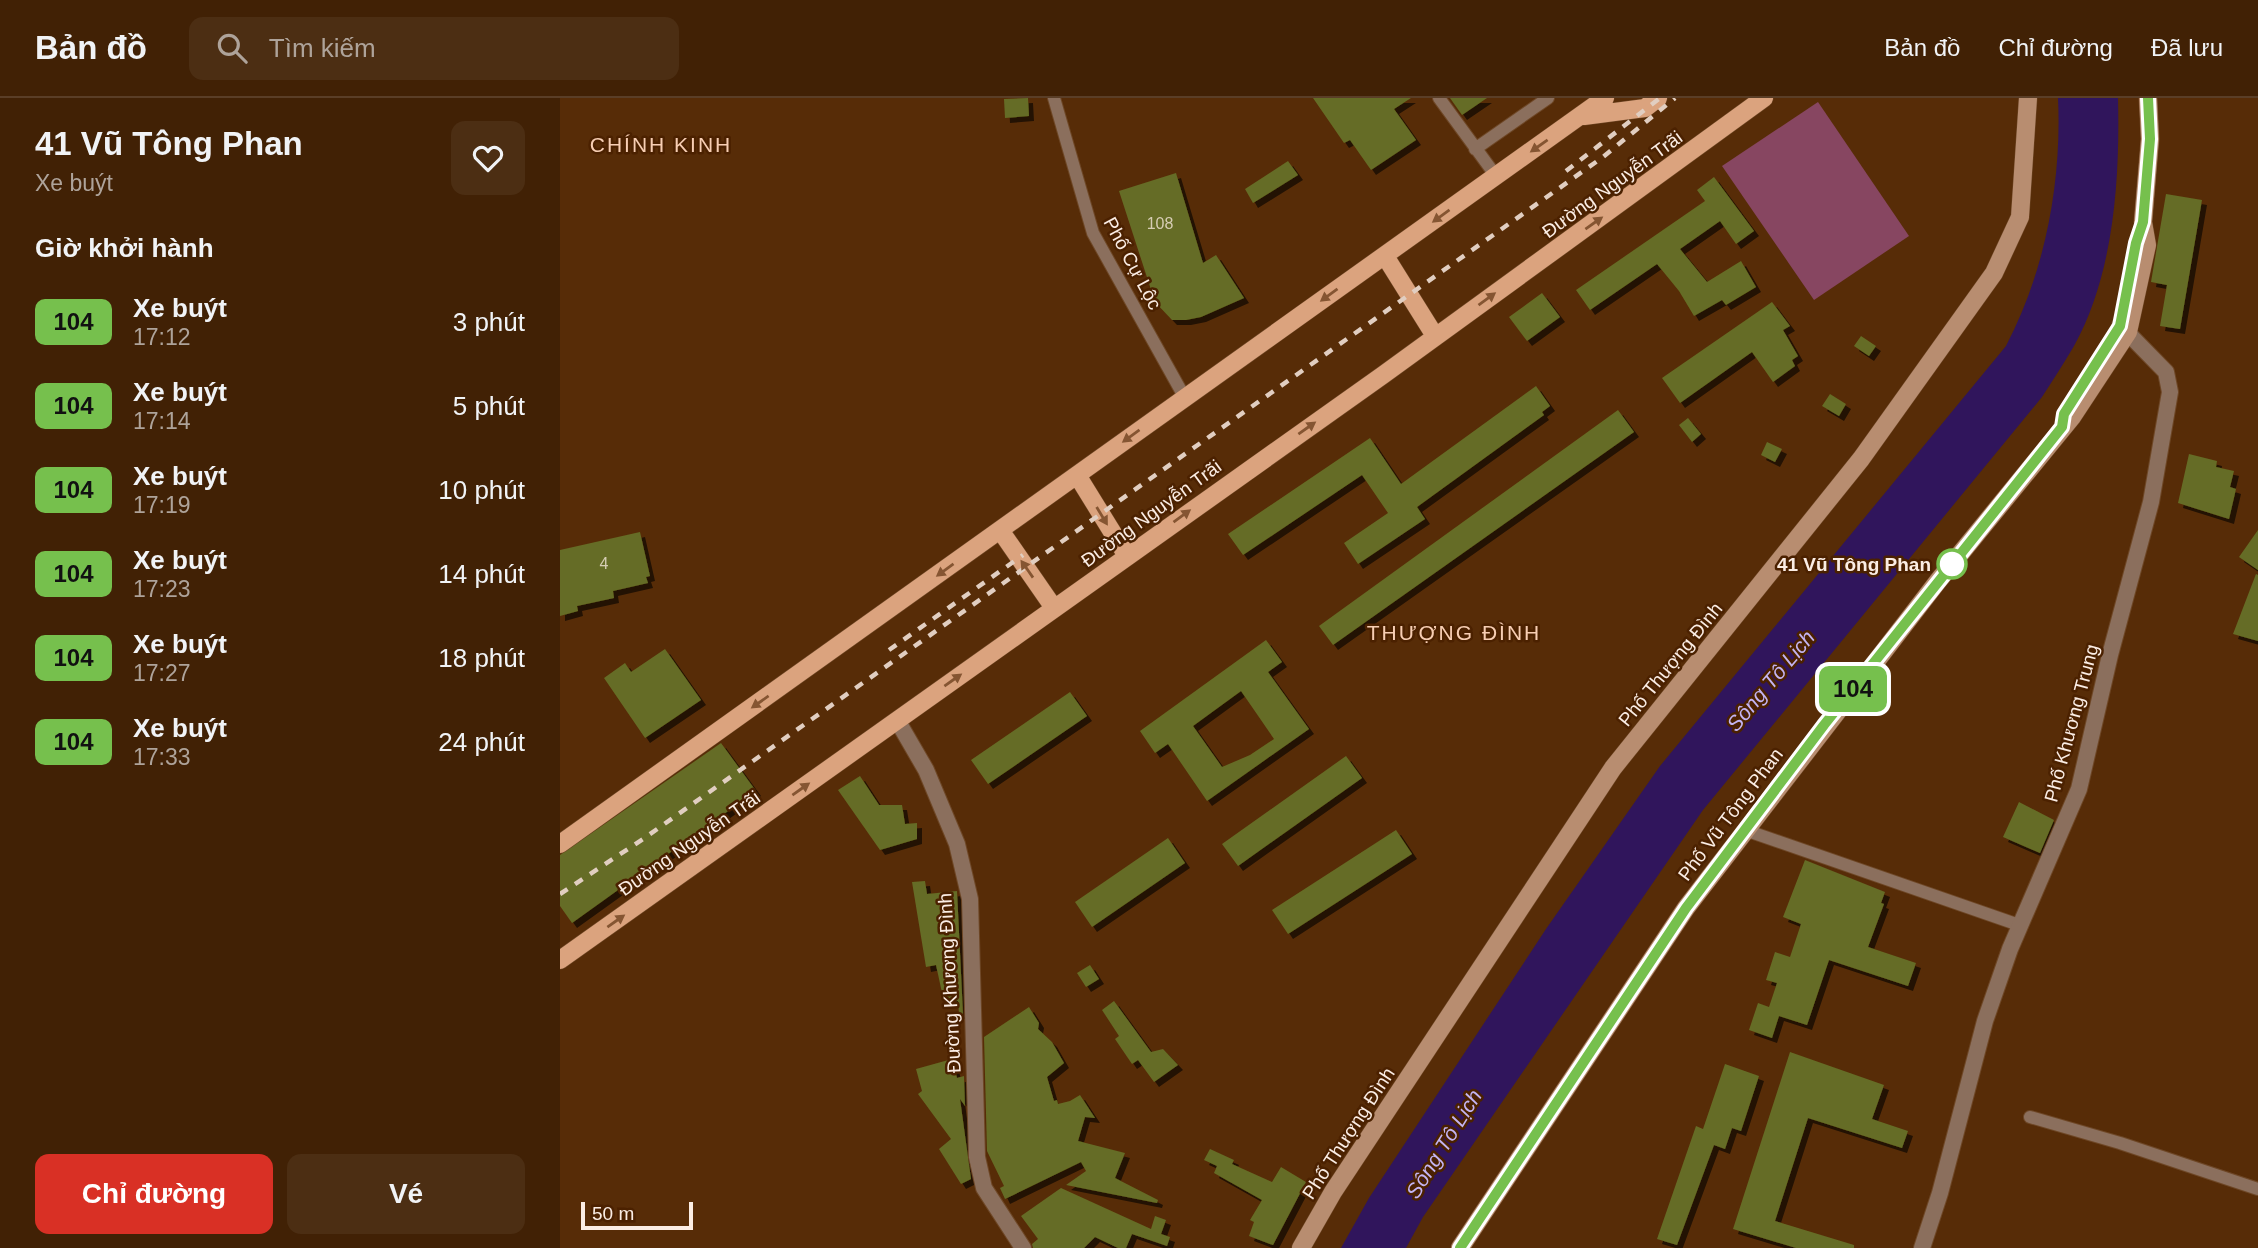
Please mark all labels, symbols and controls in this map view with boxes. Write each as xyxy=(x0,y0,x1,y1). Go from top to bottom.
search box xyxy=(189,17,679,80)
text: Bản đồ xyxy=(35,29,147,66)
icon: search xyxy=(213,29,251,67)
text: Tìm kiếm xyxy=(269,33,376,63)
text: Bản đồ xyxy=(1884,34,1960,61)
text: Chỉ đường xyxy=(1998,34,2113,61)
text: Đã lưu xyxy=(2151,34,2223,61)
button: heart xyxy=(451,121,525,195)
text: 41 Vũ Tông Phan xyxy=(35,125,303,162)
street label: Đường Nguyễn Trãi xyxy=(1538,127,1686,242)
district label: CHÍNH KINH xyxy=(590,133,732,156)
one-way arrow xyxy=(1529,139,1548,153)
text: Xe buýt xyxy=(35,170,113,196)
one-way arrow xyxy=(1432,208,1450,222)
street label: Phố Cự Lộc xyxy=(1099,214,1166,313)
house number: 108 xyxy=(1147,215,1173,232)
one-way arrow xyxy=(1585,216,1603,230)
text: Giờ khởi hành xyxy=(35,233,214,263)
one-way arrow xyxy=(1320,288,1338,302)
one-way arrow xyxy=(1478,292,1496,306)
text: Xe buýt xyxy=(133,293,227,323)
text: 3 phút xyxy=(453,307,525,337)
text: 104 xyxy=(53,308,94,335)
text: 17:12 xyxy=(133,324,191,350)
text: Xe buýt xyxy=(133,377,227,407)
text: 5 phút xyxy=(453,391,525,421)
text: 104 xyxy=(53,392,94,419)
text: 17:14 xyxy=(133,408,191,434)
one-way arrow xyxy=(1298,421,1316,435)
one-way arrow xyxy=(1122,429,1140,443)
street label: Đường Nguyễn Trãi xyxy=(1077,456,1225,571)
text: Xe buýt xyxy=(133,461,227,491)
text: 10 phút xyxy=(438,475,525,505)
text: 104 xyxy=(53,476,94,503)
text: 17:19 xyxy=(133,492,191,518)
one-way arrow xyxy=(1096,506,1108,525)
one-way arrow xyxy=(1173,509,1191,523)
text: Xe buýt xyxy=(133,545,227,575)
marker: 41 Vũ Tông Phan xyxy=(1937,549,1967,579)
place label: 41 Vũ Tông Phan xyxy=(1777,554,1931,575)
house number: 4 xyxy=(600,555,609,572)
text: 14 phút xyxy=(438,559,525,589)
text: 104 xyxy=(53,560,94,587)
one-way arrow xyxy=(1020,560,1034,578)
one-way arrow xyxy=(936,563,954,577)
text: 17:23 xyxy=(133,576,191,602)
street label: Phố Thượng Đình xyxy=(1614,598,1727,730)
district label: THƯỢNG ĐÌNH xyxy=(1367,621,1541,644)
water label: Sông Tô Lịch xyxy=(1722,626,1819,735)
text: Xe buýt xyxy=(133,629,227,659)
street label: Phố Khương Trung xyxy=(2040,642,2103,804)
text: 18 phút xyxy=(438,643,525,673)
text: 104 xyxy=(53,644,94,671)
text: 17:27 xyxy=(133,660,191,686)
line badge: 104 xyxy=(1813,666,1893,712)
one-way arrow xyxy=(944,673,962,687)
text: 104 xyxy=(1833,675,1873,702)
one-way arrow xyxy=(751,695,769,709)
text: Xe buýt xyxy=(133,713,227,743)
text: 24 phút xyxy=(438,727,525,757)
text: 104 xyxy=(53,728,94,755)
text: 17:33 xyxy=(133,744,191,770)
street label: Phố Vũ Tông Phan xyxy=(1674,744,1787,885)
one-way arrow xyxy=(792,782,810,796)
street label: Đường Nguyễn Trãi xyxy=(615,787,764,900)
street label: Đường Khương Đình xyxy=(934,892,965,1074)
one-way arrow xyxy=(607,914,625,928)
street label: Phố Thượng Đình xyxy=(1298,1064,1399,1203)
water label: Sông Tô Lịch xyxy=(1401,1085,1486,1202)
button: Chỉ đường xyxy=(35,1154,273,1234)
button: Vé xyxy=(287,1154,525,1234)
scale bar xyxy=(581,1199,693,1231)
text: 50 m xyxy=(592,1203,634,1224)

